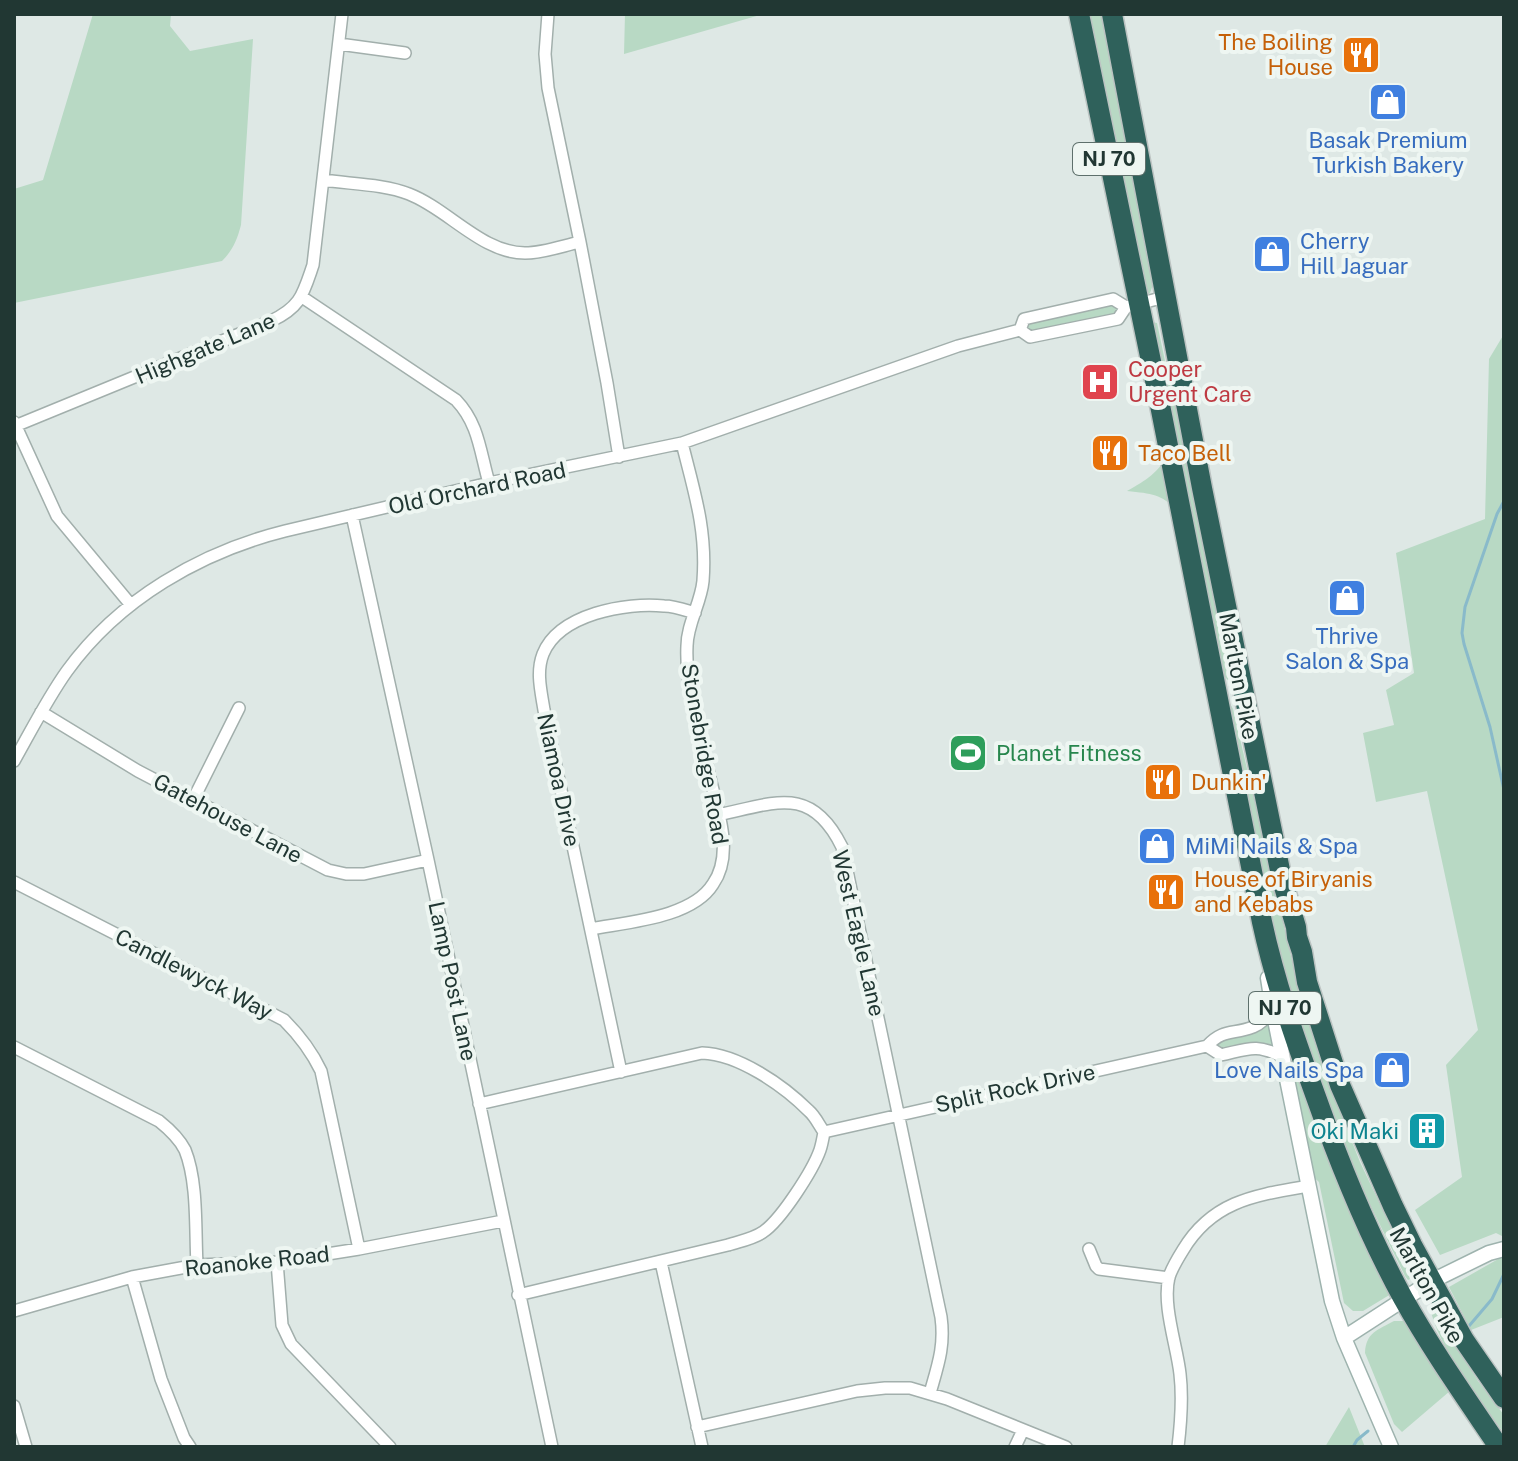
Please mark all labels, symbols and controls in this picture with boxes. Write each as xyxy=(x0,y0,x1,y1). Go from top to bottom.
place label: The Boiling House xyxy=(1218,29,1333,80)
restaurant icon: The Boiling House xyxy=(1340,34,1382,76)
shop icon: Basak Premium Turkish Bakery xyxy=(1367,81,1409,123)
place label: Basak Premium Turkish Bakery xyxy=(1308,127,1468,178)
road number: NJ 70 xyxy=(1073,143,1145,175)
place label: Cherry Hill Jaguar xyxy=(1300,228,1408,279)
shop icon: Cherry Hill Jaguar xyxy=(1251,233,1293,275)
street label: Highgate Lane xyxy=(131,307,279,389)
place label: Cooper Urgent Care xyxy=(1128,356,1252,407)
hospital icon: Cooper Urgent Care xyxy=(1079,361,1121,403)
restaurant icon: Taco Bell xyxy=(1089,432,1131,474)
place label: Taco Bell xyxy=(1138,440,1232,466)
street label: Old Orchard Road xyxy=(386,457,568,519)
shop icon: Thrive Salon & Spa xyxy=(1326,577,1368,619)
street label: Marlton Pike xyxy=(1214,610,1264,742)
place label: Thrive Salon & Spa xyxy=(1285,623,1409,674)
street label: Stonebridge Road xyxy=(676,661,734,847)
street label: Niamoa Drive xyxy=(532,711,586,849)
sports icon: Planet Fitness xyxy=(947,732,989,774)
place label: Planet Fitness xyxy=(996,740,1142,766)
restaurant icon: Dunkin' xyxy=(1142,761,1184,803)
street label: Gatehouse Lane xyxy=(149,768,307,868)
place label: Dunkin' xyxy=(1191,769,1267,795)
shop icon: MiMi Nails & Spa xyxy=(1136,825,1178,867)
place label: MiMi Nails & Spa xyxy=(1185,833,1358,859)
street label: West Eagle Lane xyxy=(827,847,891,1019)
place label: House of Biryanis and Kebabs xyxy=(1194,866,1373,917)
restaurant icon: House of Biryanis and Kebabs xyxy=(1145,871,1187,913)
street label: Lamp Post Lane xyxy=(423,899,483,1063)
street label: Candlewyck Way xyxy=(111,923,277,1025)
road number: NJ 70 xyxy=(1249,992,1321,1024)
shop icon: Love Nails Spa xyxy=(1371,1049,1413,1091)
place label: Love Nails Spa xyxy=(1214,1057,1364,1083)
street label: Split Rock Drive xyxy=(933,1058,1097,1118)
building icon: Oki Maki xyxy=(1406,1110,1448,1152)
place label: Oki Maki xyxy=(1310,1118,1399,1144)
street label: Marlton Pike xyxy=(1384,1222,1470,1348)
street label: Roanoke Road xyxy=(183,1240,331,1282)

